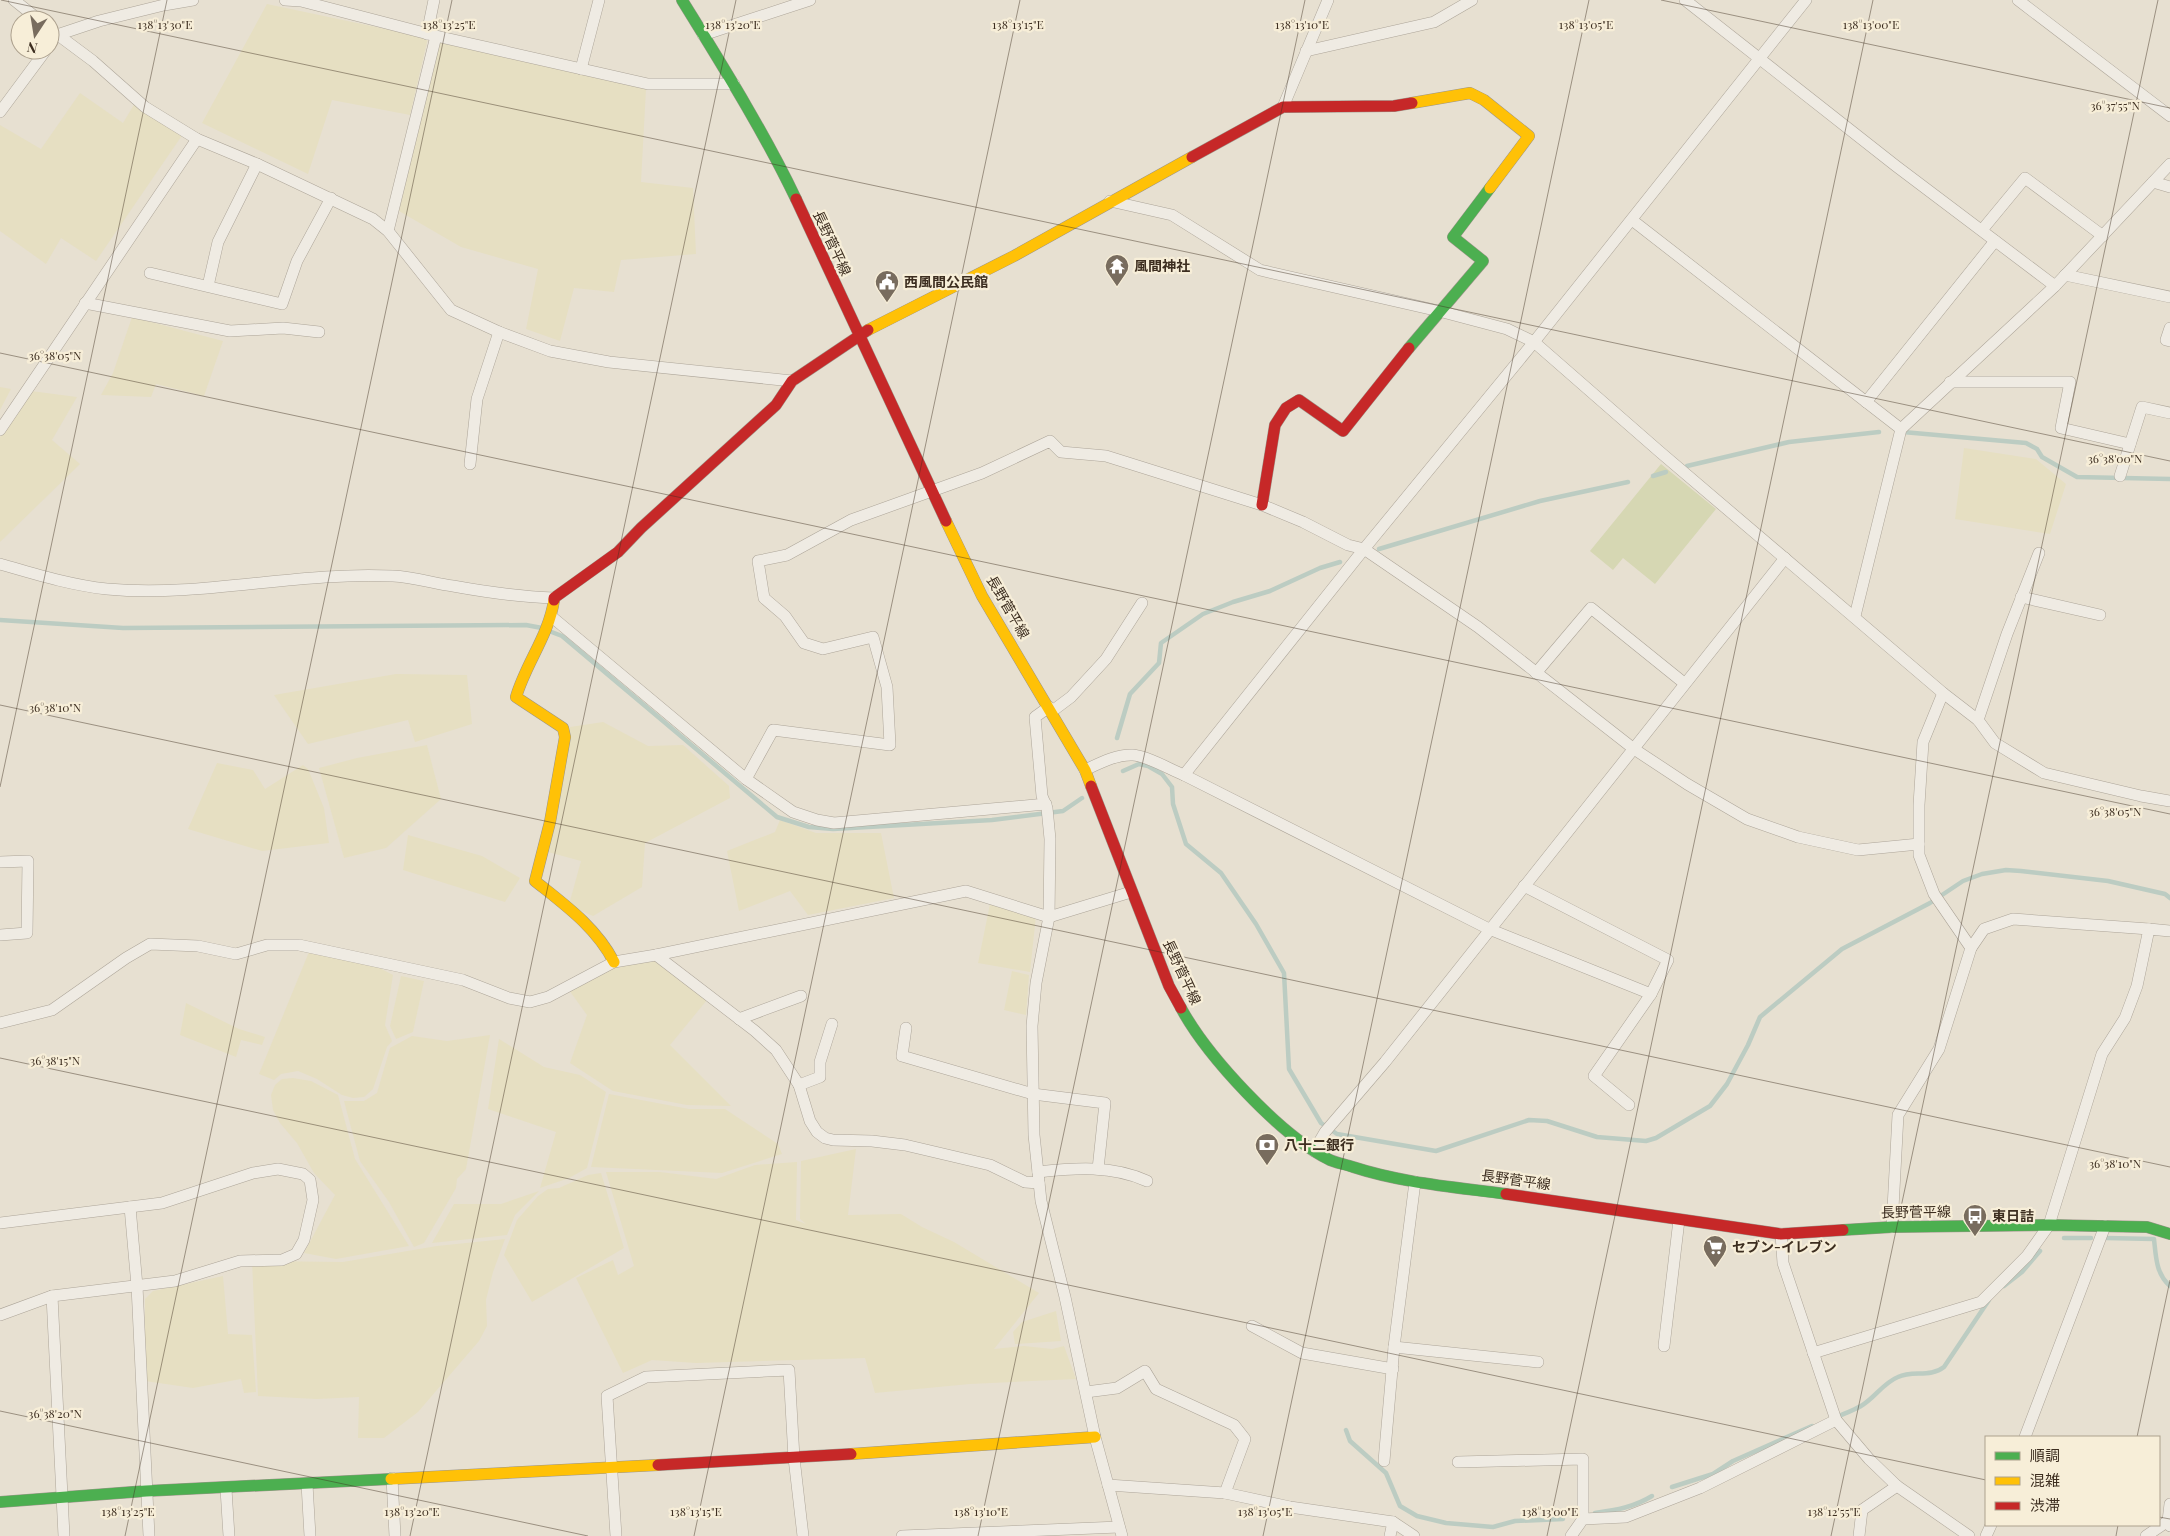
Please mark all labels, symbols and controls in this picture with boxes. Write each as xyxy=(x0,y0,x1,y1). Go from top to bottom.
north arrow xyxy=(10,10,60,60)
text: 138°13'30"E xyxy=(138,16,192,32)
text: 138°13'25"E xyxy=(422,16,476,32)
text: 138°13'20"E xyxy=(705,16,761,32)
text: 138°13'15"E xyxy=(992,16,1044,32)
text: 138°13'10"E xyxy=(1275,16,1329,32)
text: 138°13'05"E xyxy=(1559,16,1613,32)
text: 138°13'00"E xyxy=(1843,16,1899,32)
text: N xyxy=(25,38,39,59)
text: 36°37'55"N xyxy=(2090,97,2140,113)
street label: 長野菅平線 xyxy=(809,207,856,279)
temple icon: 風間神社 xyxy=(1104,253,1130,287)
place label: 風間神社 xyxy=(1134,256,1190,275)
public building icon: 西風間公民館 xyxy=(874,269,900,303)
place label: 西風間公民館 xyxy=(904,272,988,291)
text: 36°38'05"N xyxy=(28,347,82,363)
text: 36°38'00"N xyxy=(2087,450,2143,466)
street label: 長野菅平線 xyxy=(983,572,1034,642)
text: 36°38'10"N xyxy=(29,699,82,715)
text: 36°38'05"N xyxy=(2088,803,2142,819)
street label: 長野菅平線 xyxy=(1159,936,1206,1008)
text: 36°38'15"N xyxy=(30,1052,81,1068)
bank icon: 八十二銀行 xyxy=(1254,1132,1280,1166)
place label: 八十二銀行 xyxy=(1284,1135,1354,1154)
text: 36°38'10"N xyxy=(2089,1155,2142,1171)
street label: 長野菅平線 xyxy=(1480,1165,1552,1194)
street label: 長野菅平線 xyxy=(1881,1201,1951,1222)
bus stop icon: 東日詰 xyxy=(1962,1203,1988,1237)
place label: 東日詰 xyxy=(1992,1206,2034,1225)
supermarket icon: セブン-イレブン xyxy=(1702,1234,1728,1268)
place label: セブン-イレブン xyxy=(1732,1237,1837,1256)
text: 36°38'20"N xyxy=(28,1405,82,1421)
legend xyxy=(1985,1436,2160,1526)
text: 順調 xyxy=(2030,1445,2060,1465)
text: 混雑 xyxy=(2030,1470,2060,1490)
text: 渋滞 xyxy=(2030,1495,2060,1515)
text: 138°13'25"E xyxy=(101,1503,155,1519)
text: 138°13'20"E xyxy=(384,1503,440,1519)
text: 138°13'15"E xyxy=(670,1503,722,1519)
text: 138°13'10"E xyxy=(954,1503,1008,1519)
text: 138°13'05"E xyxy=(1238,1503,1292,1519)
text: 138°13'00"E xyxy=(1522,1503,1578,1519)
text: 138°12'55"E xyxy=(1807,1503,1861,1519)

